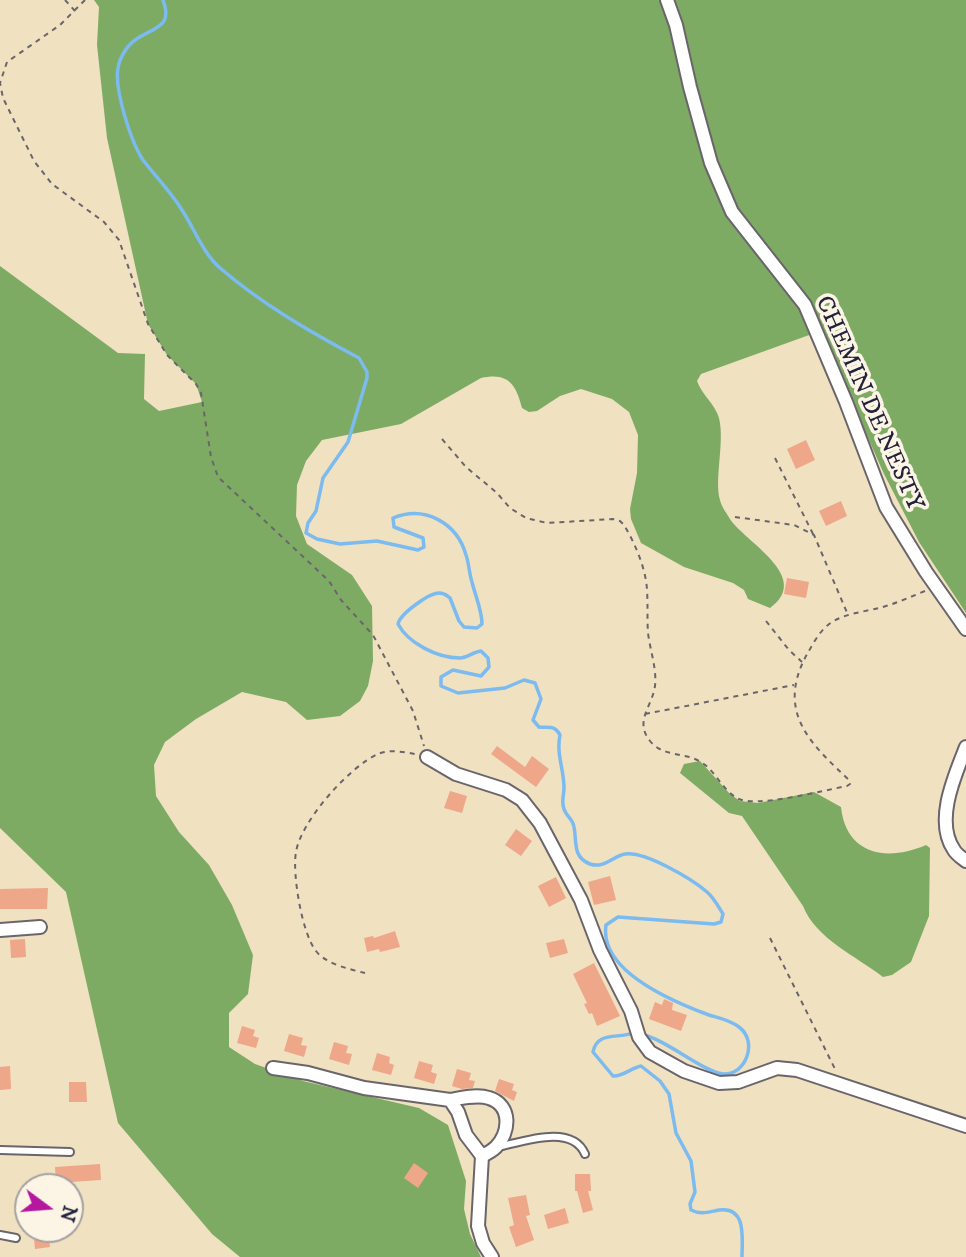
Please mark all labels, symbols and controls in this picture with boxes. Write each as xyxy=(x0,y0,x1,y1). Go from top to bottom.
street label: CHEMIN DE NESTY xyxy=(808,292,928,516)
north arrow xyxy=(14,1173,84,1243)
text: N xyxy=(55,1203,81,1224)

